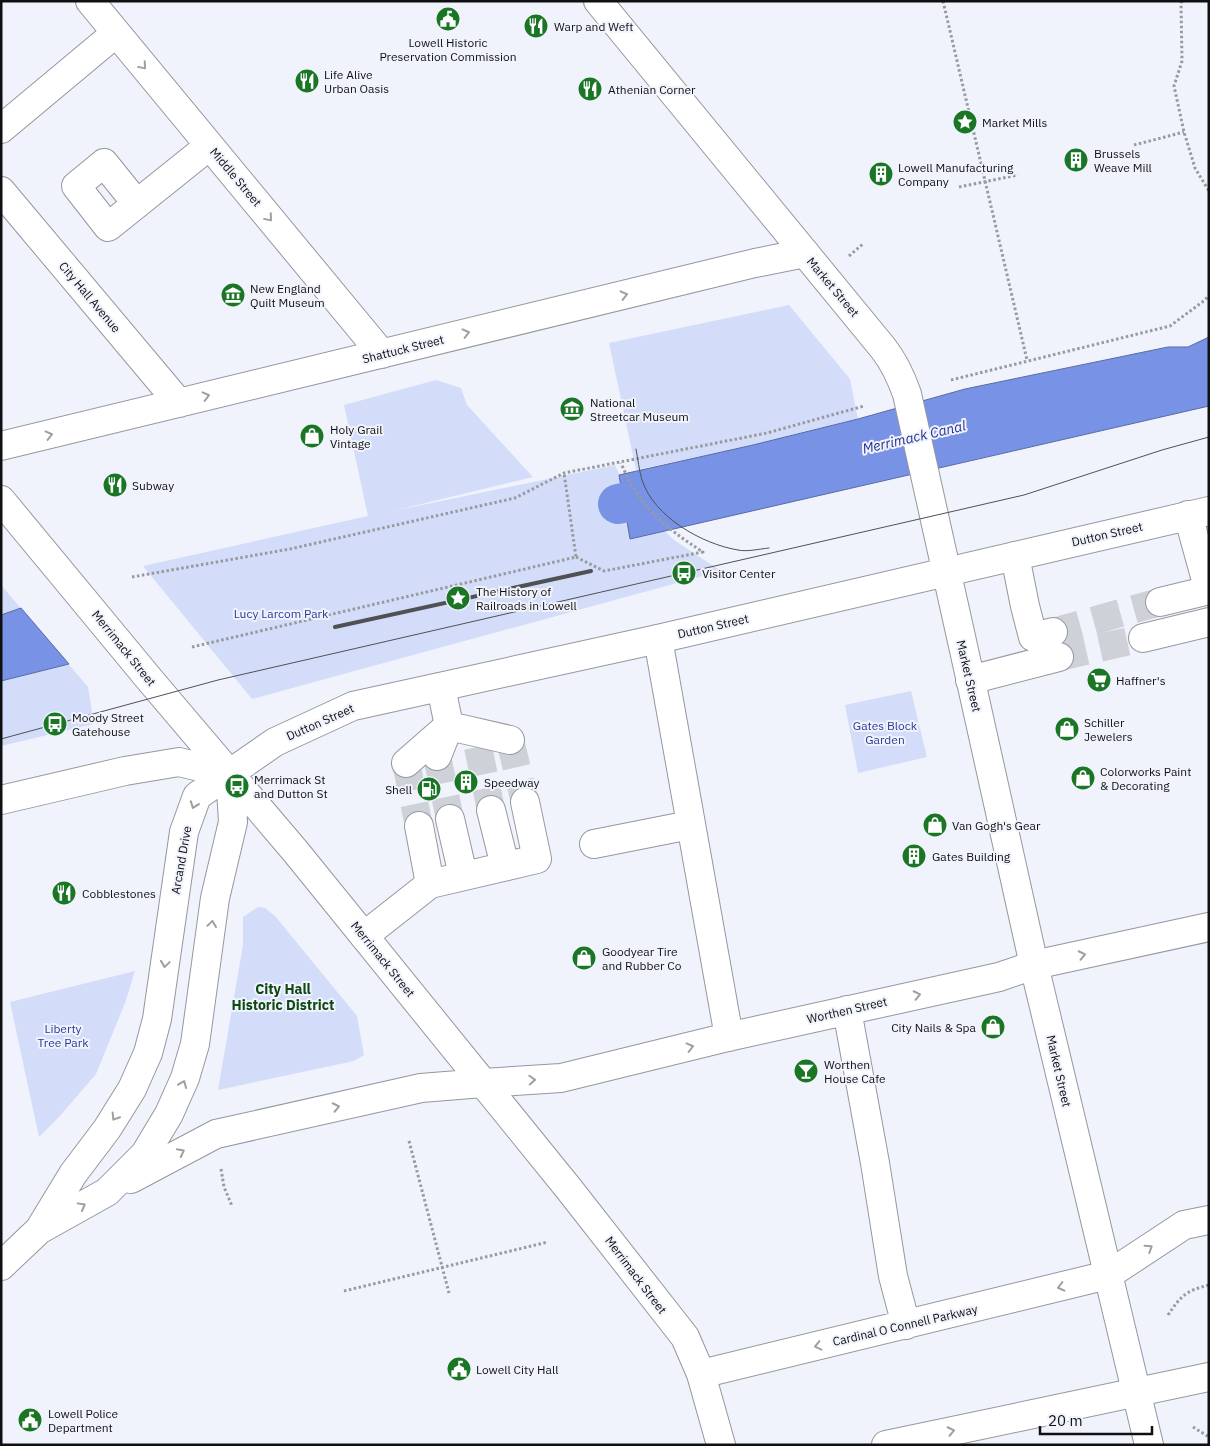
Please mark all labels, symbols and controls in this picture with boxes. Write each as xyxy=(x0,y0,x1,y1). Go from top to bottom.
public building icon: Lowell Historic Preservation Commission xyxy=(435,6,461,32)
restaurant icon: Warp and Weft xyxy=(523,13,549,39)
place label: Warp and Weft xyxy=(554,19,633,34)
place label: Lowell Historic Preservation Commission xyxy=(379,35,517,64)
one-way arrow xyxy=(137,60,146,69)
place label: Life Alive Urban Oasis xyxy=(324,67,389,96)
restaurant icon: Life Alive Urban Oasis xyxy=(294,68,320,94)
restaurant icon: Athenian Corner xyxy=(577,76,603,102)
place label: Athenian Corner xyxy=(608,82,696,97)
place icon: Market Mills xyxy=(952,109,978,135)
place label: Market Mills xyxy=(982,115,1048,130)
street label: Middle Street xyxy=(207,144,265,210)
place label: Brussels Weave Mill xyxy=(1094,146,1152,175)
building icon: Brussels Weave Mill xyxy=(1063,147,1089,173)
place label: Lowell Manufacturing Company xyxy=(898,160,1014,189)
building icon: Lowell Manufacturing Company xyxy=(868,161,894,187)
one-way arrow xyxy=(263,212,272,221)
street label: Market Street xyxy=(804,254,862,320)
street label: City Hall Avenue xyxy=(56,259,124,336)
place label: New England Quilt Museum xyxy=(250,281,325,310)
museum icon: New England Quilt Museum xyxy=(220,282,246,308)
one-way arrow xyxy=(620,290,629,301)
one-way arrow xyxy=(462,328,471,339)
street label: Shattuck Street xyxy=(361,332,445,366)
one-way arrow xyxy=(202,391,211,402)
place label: National Streetcar Museum xyxy=(590,395,689,424)
museum icon: National Streetcar Museum xyxy=(559,396,585,422)
water label: Merrimack Canal xyxy=(860,416,968,458)
place label: Holy Grail Vintage xyxy=(330,422,383,451)
shop icon: Holy Grail Vintage xyxy=(299,423,325,449)
one-way arrow xyxy=(44,430,53,441)
restaurant icon: Subway xyxy=(102,472,128,498)
place label: Subway xyxy=(132,478,174,493)
street label: Dutton Street xyxy=(1070,519,1144,549)
bus stop icon: Visitor Center xyxy=(671,560,697,586)
place label: Visitor Center xyxy=(702,566,776,581)
place label: The History of Railroads in Lowell xyxy=(476,584,577,613)
place icon: The History of Railroads in Lowell xyxy=(445,585,471,611)
park label: Lucy Larcom Park xyxy=(234,606,329,621)
street label: Merrimack Street xyxy=(89,607,159,689)
street label: Dutton Street xyxy=(676,611,750,641)
street label: Market Street xyxy=(953,639,985,713)
supermarket icon: Haffner's xyxy=(1086,667,1112,693)
place label: Haffner's xyxy=(1116,673,1166,688)
street label: Dutton Street xyxy=(284,700,356,744)
place label: Moody Street Gatehouse xyxy=(72,710,144,739)
bus stop icon: Moody Street Gatehouse xyxy=(42,711,68,737)
place label: Schiller Jewelers xyxy=(1084,715,1133,744)
shop icon: Schiller Jewelers xyxy=(1054,716,1080,742)
park label: Gates Block Garden xyxy=(853,718,918,747)
place label: Colorworks Paint & Decorating xyxy=(1100,764,1191,793)
shop icon: Colorworks Paint & Decorating xyxy=(1070,765,1096,791)
building icon: Speedway xyxy=(453,769,479,795)
place label: Merrimack St and Dutton St xyxy=(254,772,328,801)
bus stop icon: Merrimack St and Dutton St xyxy=(224,773,250,799)
place label: Speedway xyxy=(484,775,540,790)
fuel station icon: Shell xyxy=(416,776,442,802)
place label: Shell xyxy=(385,782,412,797)
one-way arrow xyxy=(190,800,200,809)
shop icon: Van Gogh's Gear xyxy=(922,812,948,838)
place label: Van Gogh's Gear xyxy=(952,818,1041,833)
street label: Arcand Drive xyxy=(168,824,194,895)
building icon: Gates Building xyxy=(901,843,927,869)
place label: Gates Building xyxy=(932,849,1011,864)
restaurant icon: Cobblestones xyxy=(51,880,77,906)
place label: Cobblestones xyxy=(82,886,156,901)
street label: Merrimack Street xyxy=(348,918,418,1000)
one-way arrow xyxy=(206,920,216,928)
place label: Goodyear Tire and Rubber Co xyxy=(602,944,682,973)
shop icon: Goodyear Tire and Rubber Co xyxy=(571,945,597,971)
one-way arrow xyxy=(1078,951,1087,961)
one-way arrow xyxy=(160,961,171,969)
district label: City Hall Historic District xyxy=(232,980,334,1014)
one-way arrow xyxy=(913,990,921,1001)
street label: Worthen Street xyxy=(805,993,889,1027)
shop icon: City Nails & Spa xyxy=(980,1014,1006,1040)
place label: City Nails & Spa xyxy=(891,1020,977,1035)
park label: Liberty Tree Park xyxy=(38,1021,89,1050)
street label: Market Street xyxy=(1043,1034,1075,1108)
one-way arrow xyxy=(686,1042,694,1052)
place label: Worthen House Cafe xyxy=(824,1057,886,1086)
bar icon: Worthen House Cafe xyxy=(793,1058,819,1084)
one-way arrow xyxy=(528,1075,536,1086)
one-way arrow xyxy=(177,1080,187,1088)
one-way arrow xyxy=(332,1102,341,1112)
one-way arrow xyxy=(112,1111,122,1120)
one-way arrow xyxy=(176,1148,185,1158)
one-way arrow xyxy=(77,1202,86,1212)
street label: Merrimack Street xyxy=(602,1233,670,1317)
one-way arrow xyxy=(1143,1245,1152,1254)
one-way arrow xyxy=(1056,1281,1065,1292)
street label: Cardinal O Connell Parkway xyxy=(831,1301,979,1349)
one-way arrow xyxy=(813,1340,822,1351)
public building icon: Lowell City Hall xyxy=(446,1356,472,1382)
place label: Lowell City Hall xyxy=(476,1362,558,1377)
scale bar xyxy=(1040,1404,1152,1436)
place label: Lowell Police Department xyxy=(48,1406,119,1435)
public building icon: Lowell Police Department xyxy=(17,1407,43,1433)
text: 20 m xyxy=(1048,1411,1083,1430)
one-way arrow xyxy=(947,1427,956,1437)

